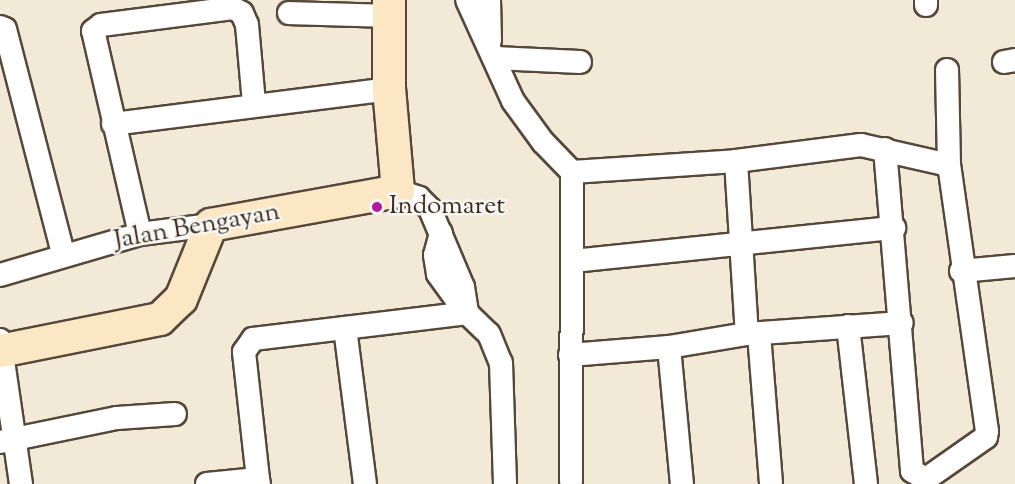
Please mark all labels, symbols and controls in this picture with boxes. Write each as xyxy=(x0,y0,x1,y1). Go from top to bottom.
place label: Indomaret xyxy=(389,191,505,223)
street label: Jalan Bengayan xyxy=(112,197,282,257)
marker: Indomaret xyxy=(370,200,384,214)

